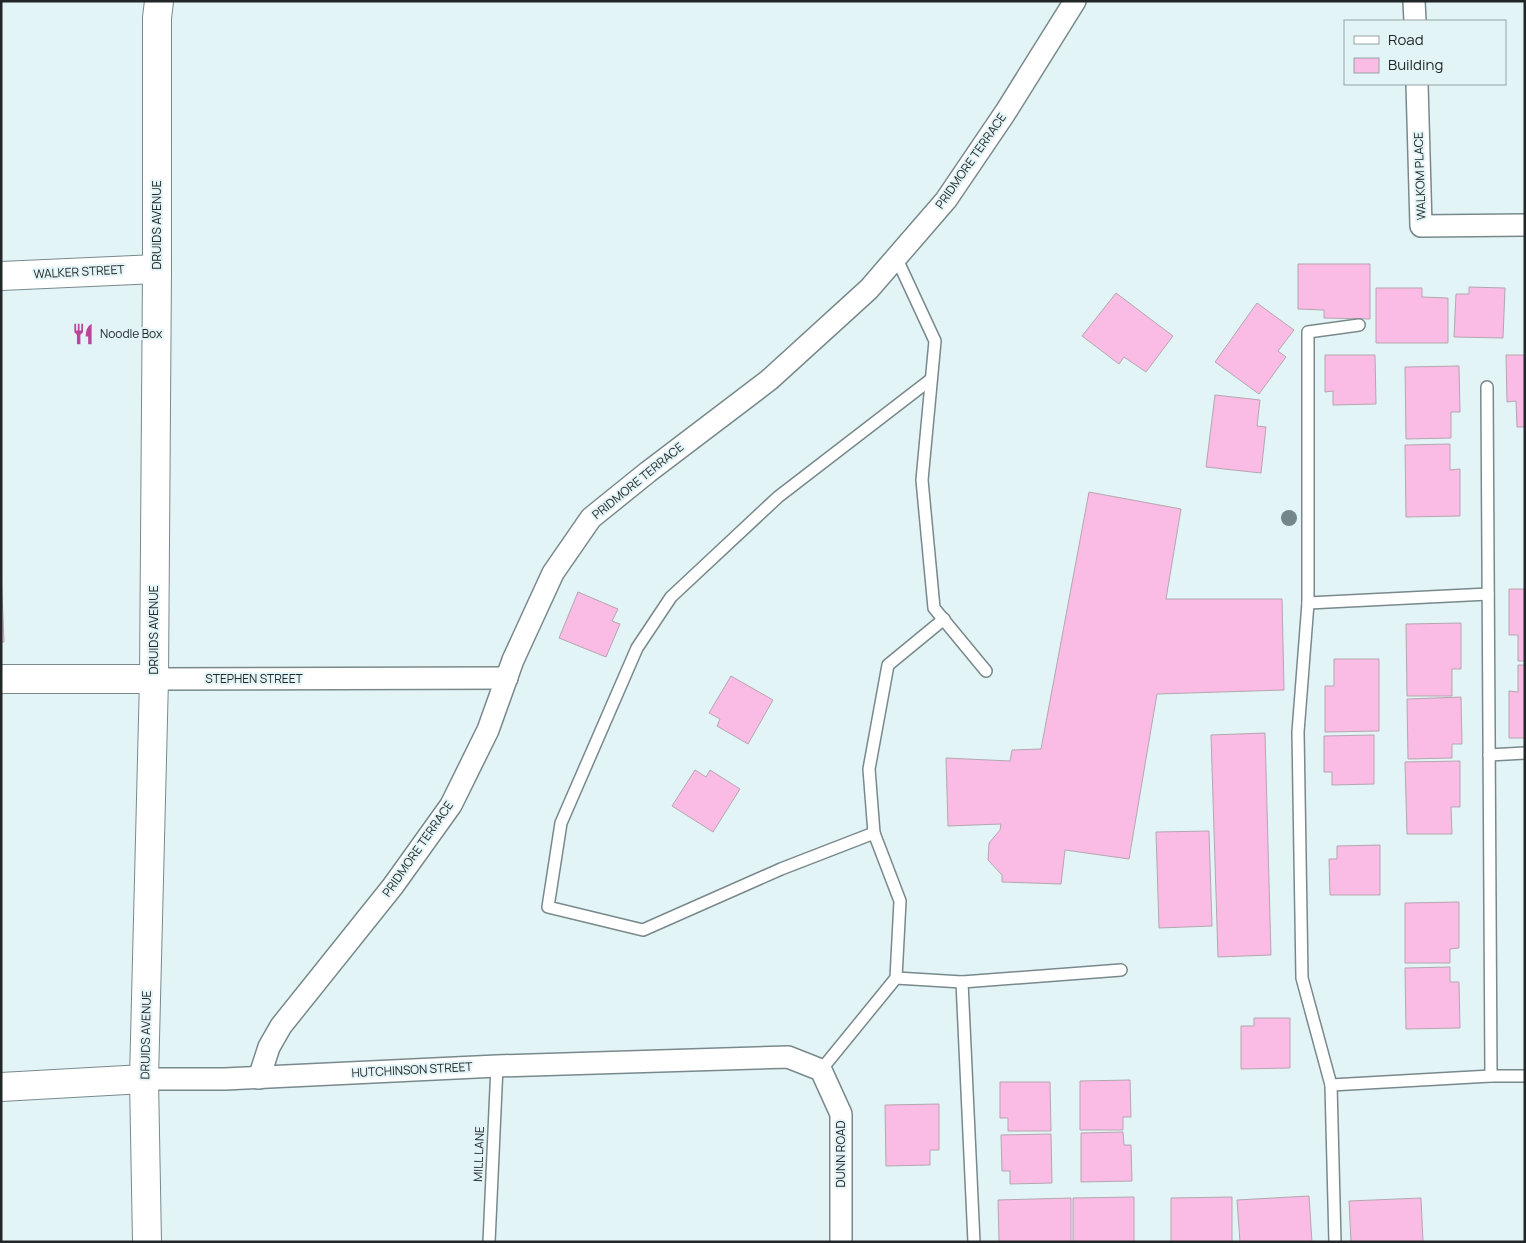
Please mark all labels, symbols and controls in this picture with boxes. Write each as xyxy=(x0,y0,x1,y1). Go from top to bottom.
legend xyxy=(1344,20,1506,85)
text: Road xyxy=(1388,29,1424,50)
text: Building xyxy=(1388,54,1443,75)
street label: PRIDMORE TERRACE xyxy=(931,109,1010,212)
street label: WALKOM PLACE xyxy=(1409,132,1430,220)
street label: DRUIDS AVENUE xyxy=(148,180,165,270)
street label: WALKER STREET xyxy=(33,261,126,282)
restaurant icon: Noodle Box xyxy=(70,321,96,347)
place label: Noodle Box xyxy=(100,325,163,342)
street label: PRIDMORE TERRACE xyxy=(588,438,687,523)
street label: DRUIDS AVENUE xyxy=(145,585,162,675)
street label: STEPHEN STREET xyxy=(205,670,303,687)
street label: PRIDMORE TERRACE xyxy=(378,797,457,900)
street label: DRUIDS AVENUE xyxy=(136,990,155,1080)
street label: HUTCHINSON STREET xyxy=(351,1058,474,1081)
street label: DUNN ROAD xyxy=(832,1121,849,1187)
street label: MILL LANE xyxy=(469,1126,488,1182)

